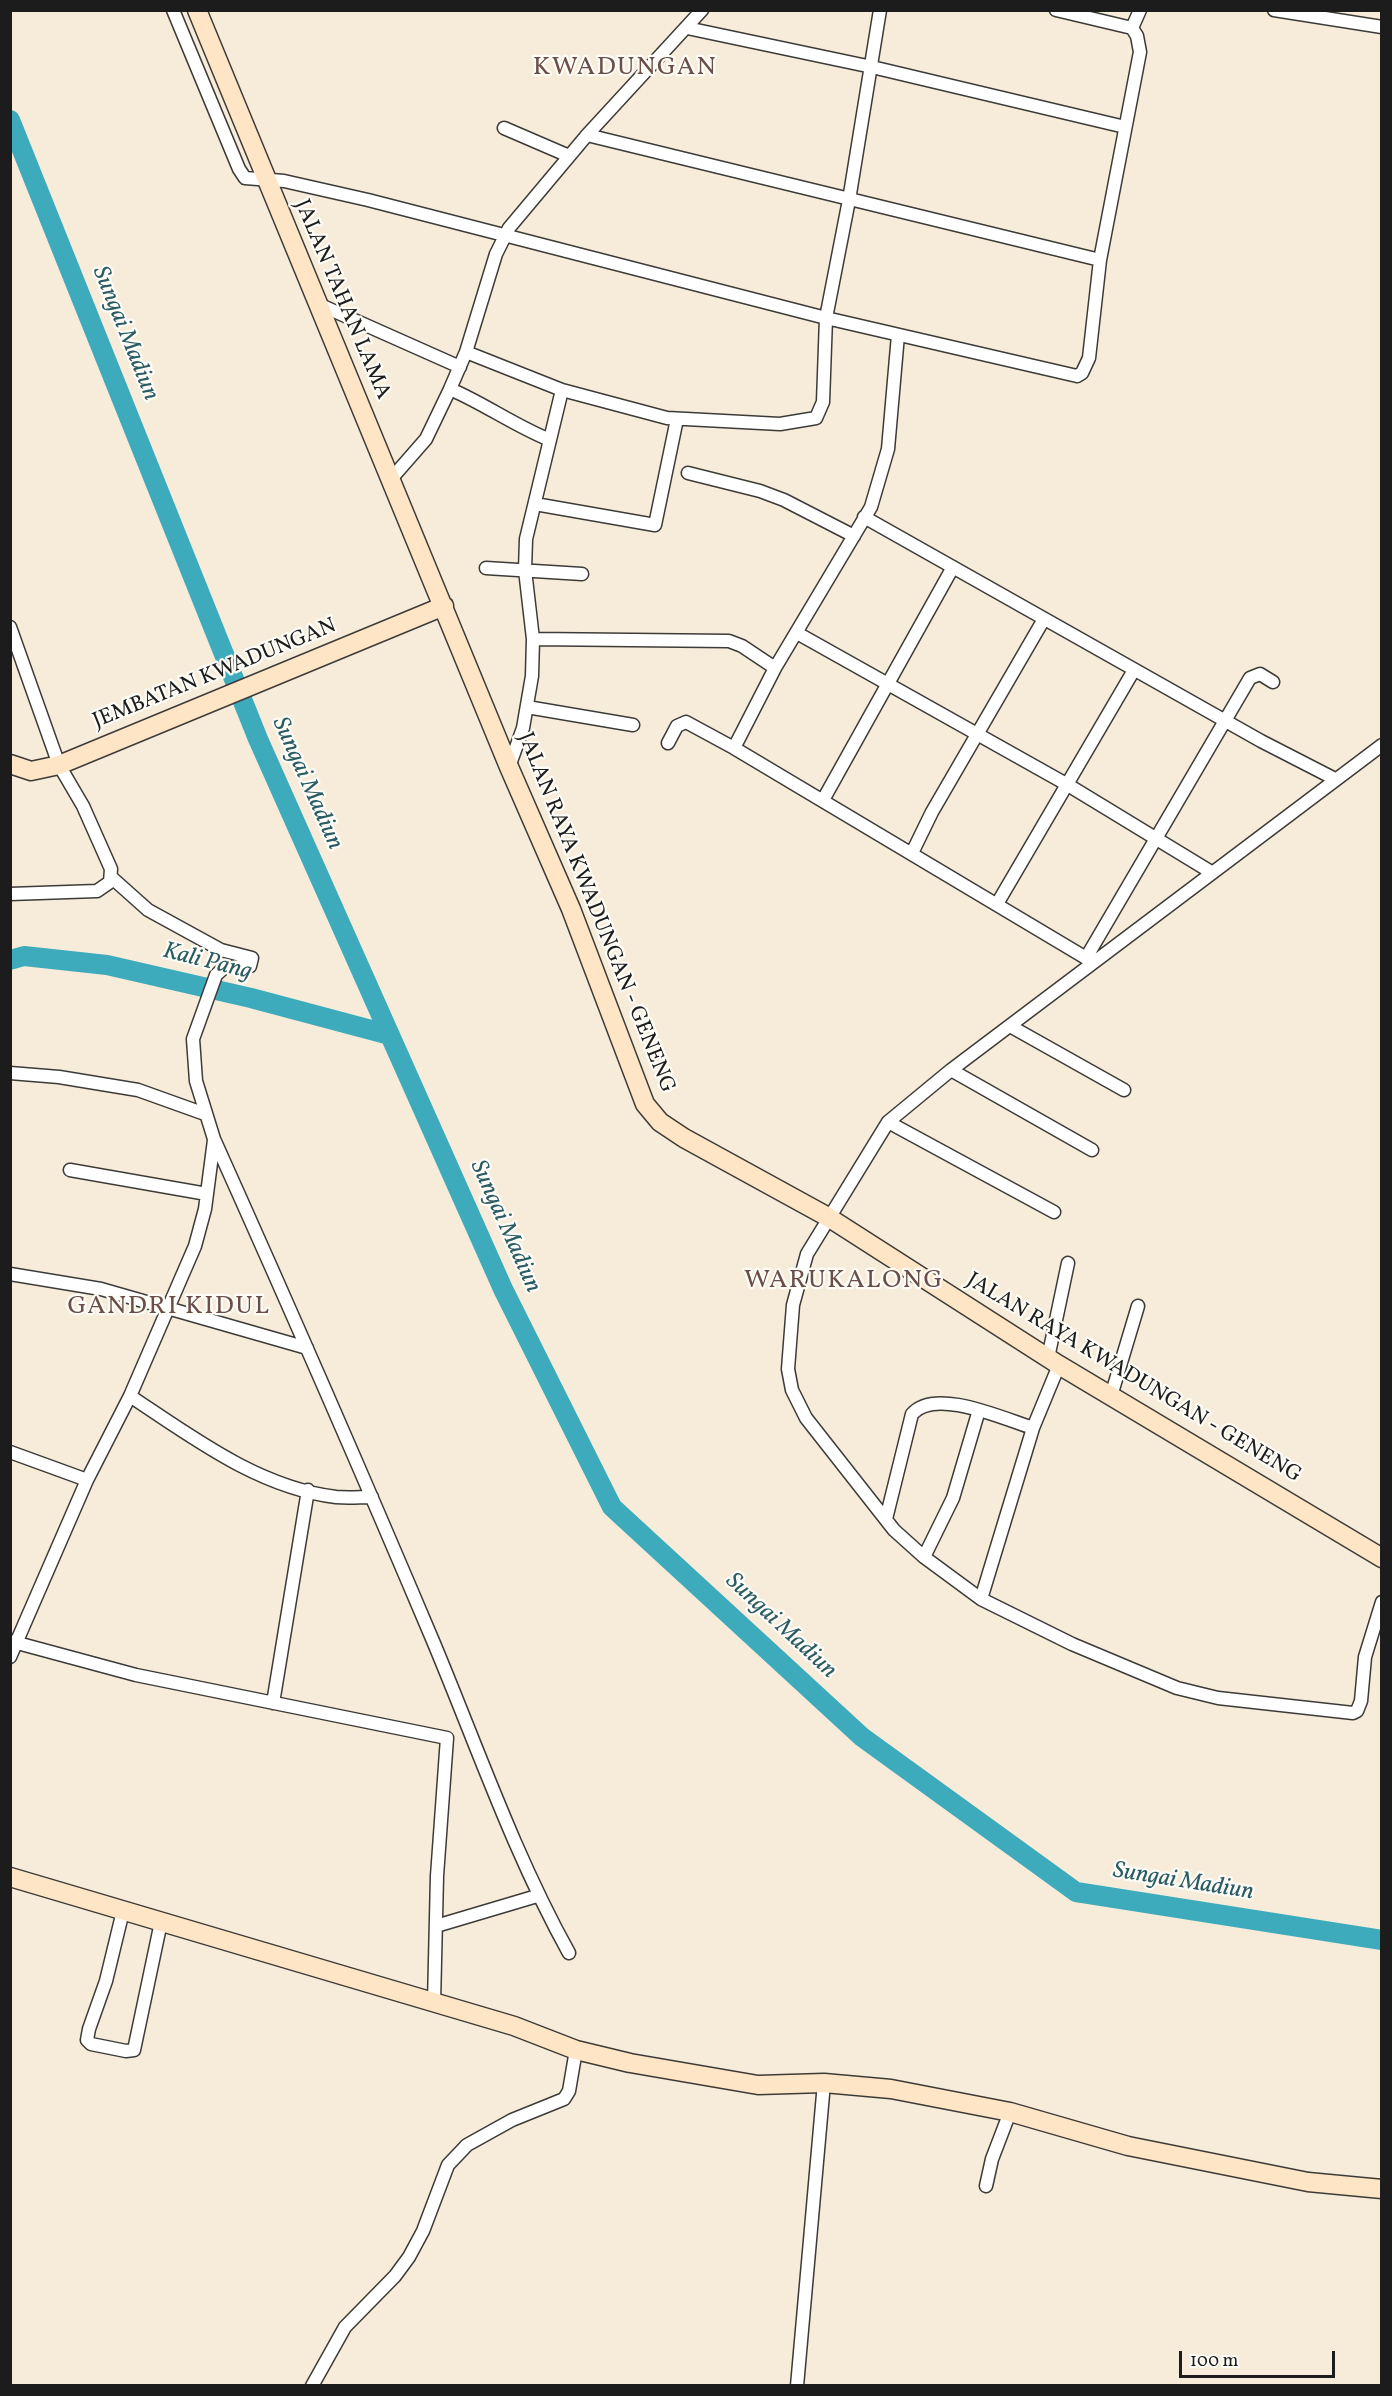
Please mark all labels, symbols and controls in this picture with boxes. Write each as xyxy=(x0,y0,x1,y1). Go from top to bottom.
district label: KWADUNGAN xyxy=(533,53,717,85)
street label: JALAN TAHAN LAMA xyxy=(287,196,395,404)
water label: Sungai Madiun xyxy=(84,263,164,405)
street label: JEMBATAN KWADUNGAN xyxy=(89,614,341,736)
water label: Sungai Madiun xyxy=(264,713,348,855)
street label: JALAN RAYA KWADUNGAN - GENENG xyxy=(510,729,680,1097)
water label: Kali Pang xyxy=(160,938,254,988)
water label: Sungai Madiun xyxy=(462,1156,546,1298)
district label: WARUKALONG xyxy=(744,1266,944,1298)
street label: JALAN RAYA KWADUNGAN - GENENG xyxy=(961,1268,1305,1490)
district label: GANDRI KIDUL xyxy=(68,1292,270,1324)
water label: Sungai Madiun xyxy=(718,1568,842,1686)
water label: Sungai Madiun xyxy=(1111,1858,1255,1908)
scale bar xyxy=(1182,2339,1338,2377)
text: 100 m xyxy=(1190,2349,1239,2374)

